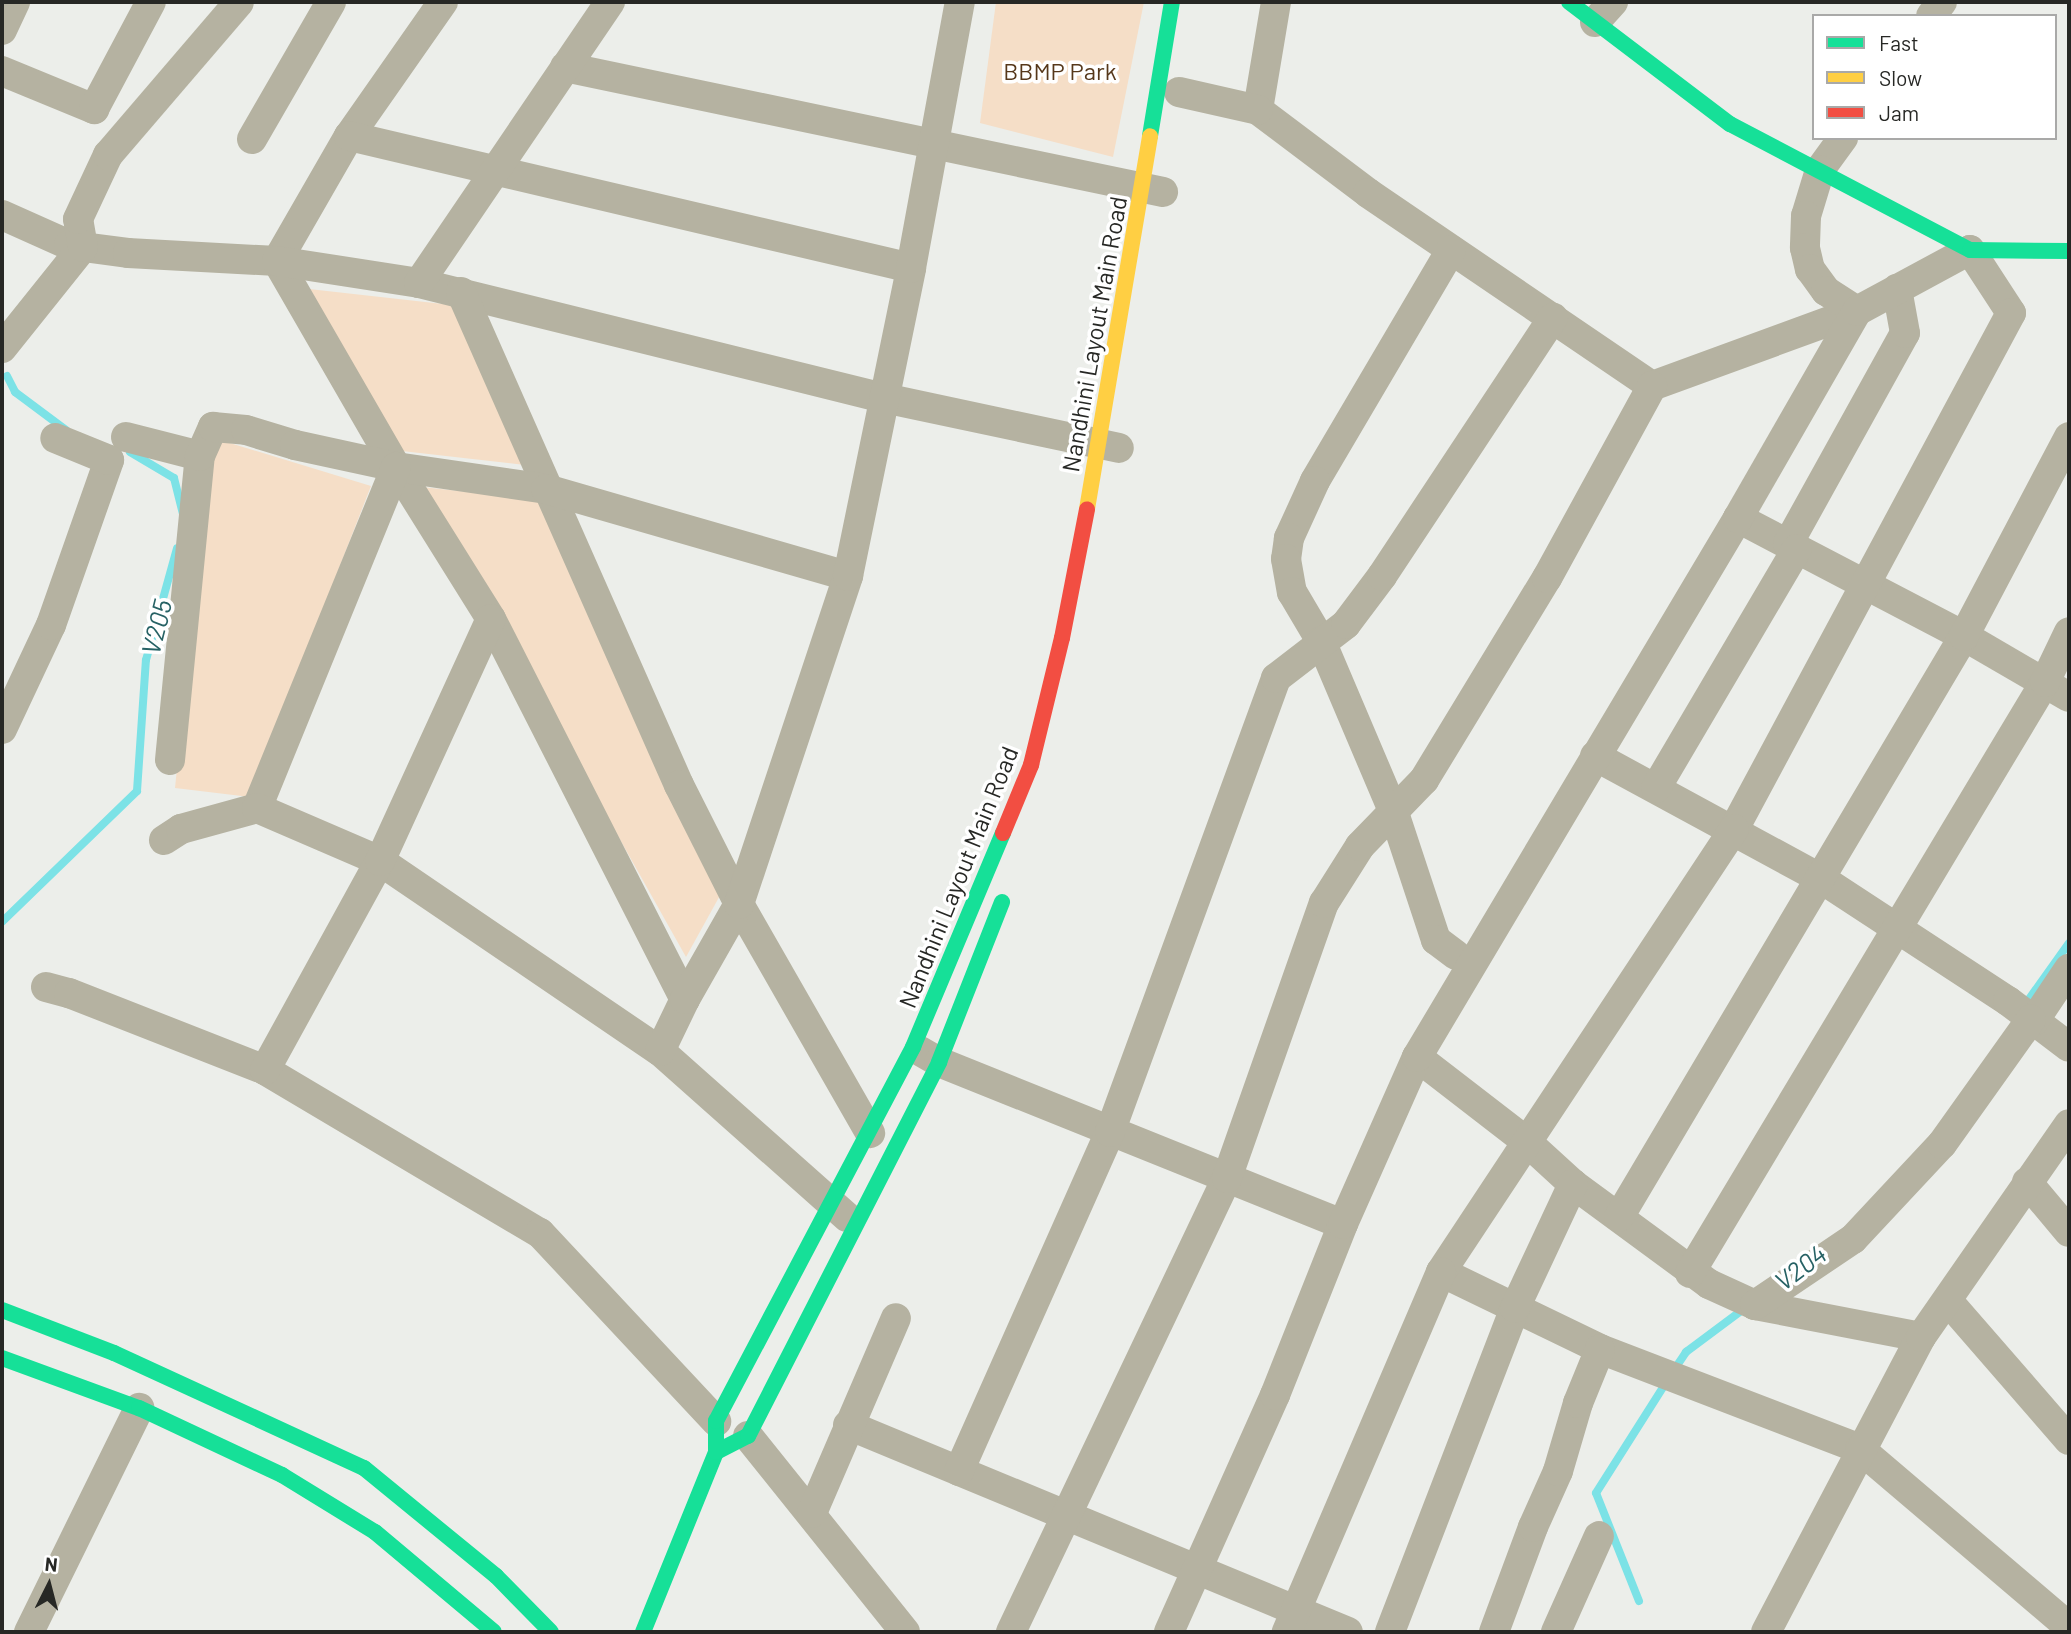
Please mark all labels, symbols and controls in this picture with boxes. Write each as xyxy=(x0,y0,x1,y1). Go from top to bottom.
legend xyxy=(1812,14,2057,140)
text: Fast xyxy=(1879,30,1919,55)
park label: BBMP Park xyxy=(1003,57,1117,85)
text: Slow xyxy=(1879,65,1922,90)
text: Jam xyxy=(1879,100,1919,125)
street label: Nandhini Layout Main Road xyxy=(1056,194,1132,474)
water label: V205 xyxy=(134,596,178,658)
street label: Nandhini Layout Main Road xyxy=(892,742,1024,1012)
water label: V204 xyxy=(1768,1238,1832,1296)
north arrow xyxy=(14,1550,84,1620)
text: N xyxy=(44,1552,59,1576)

